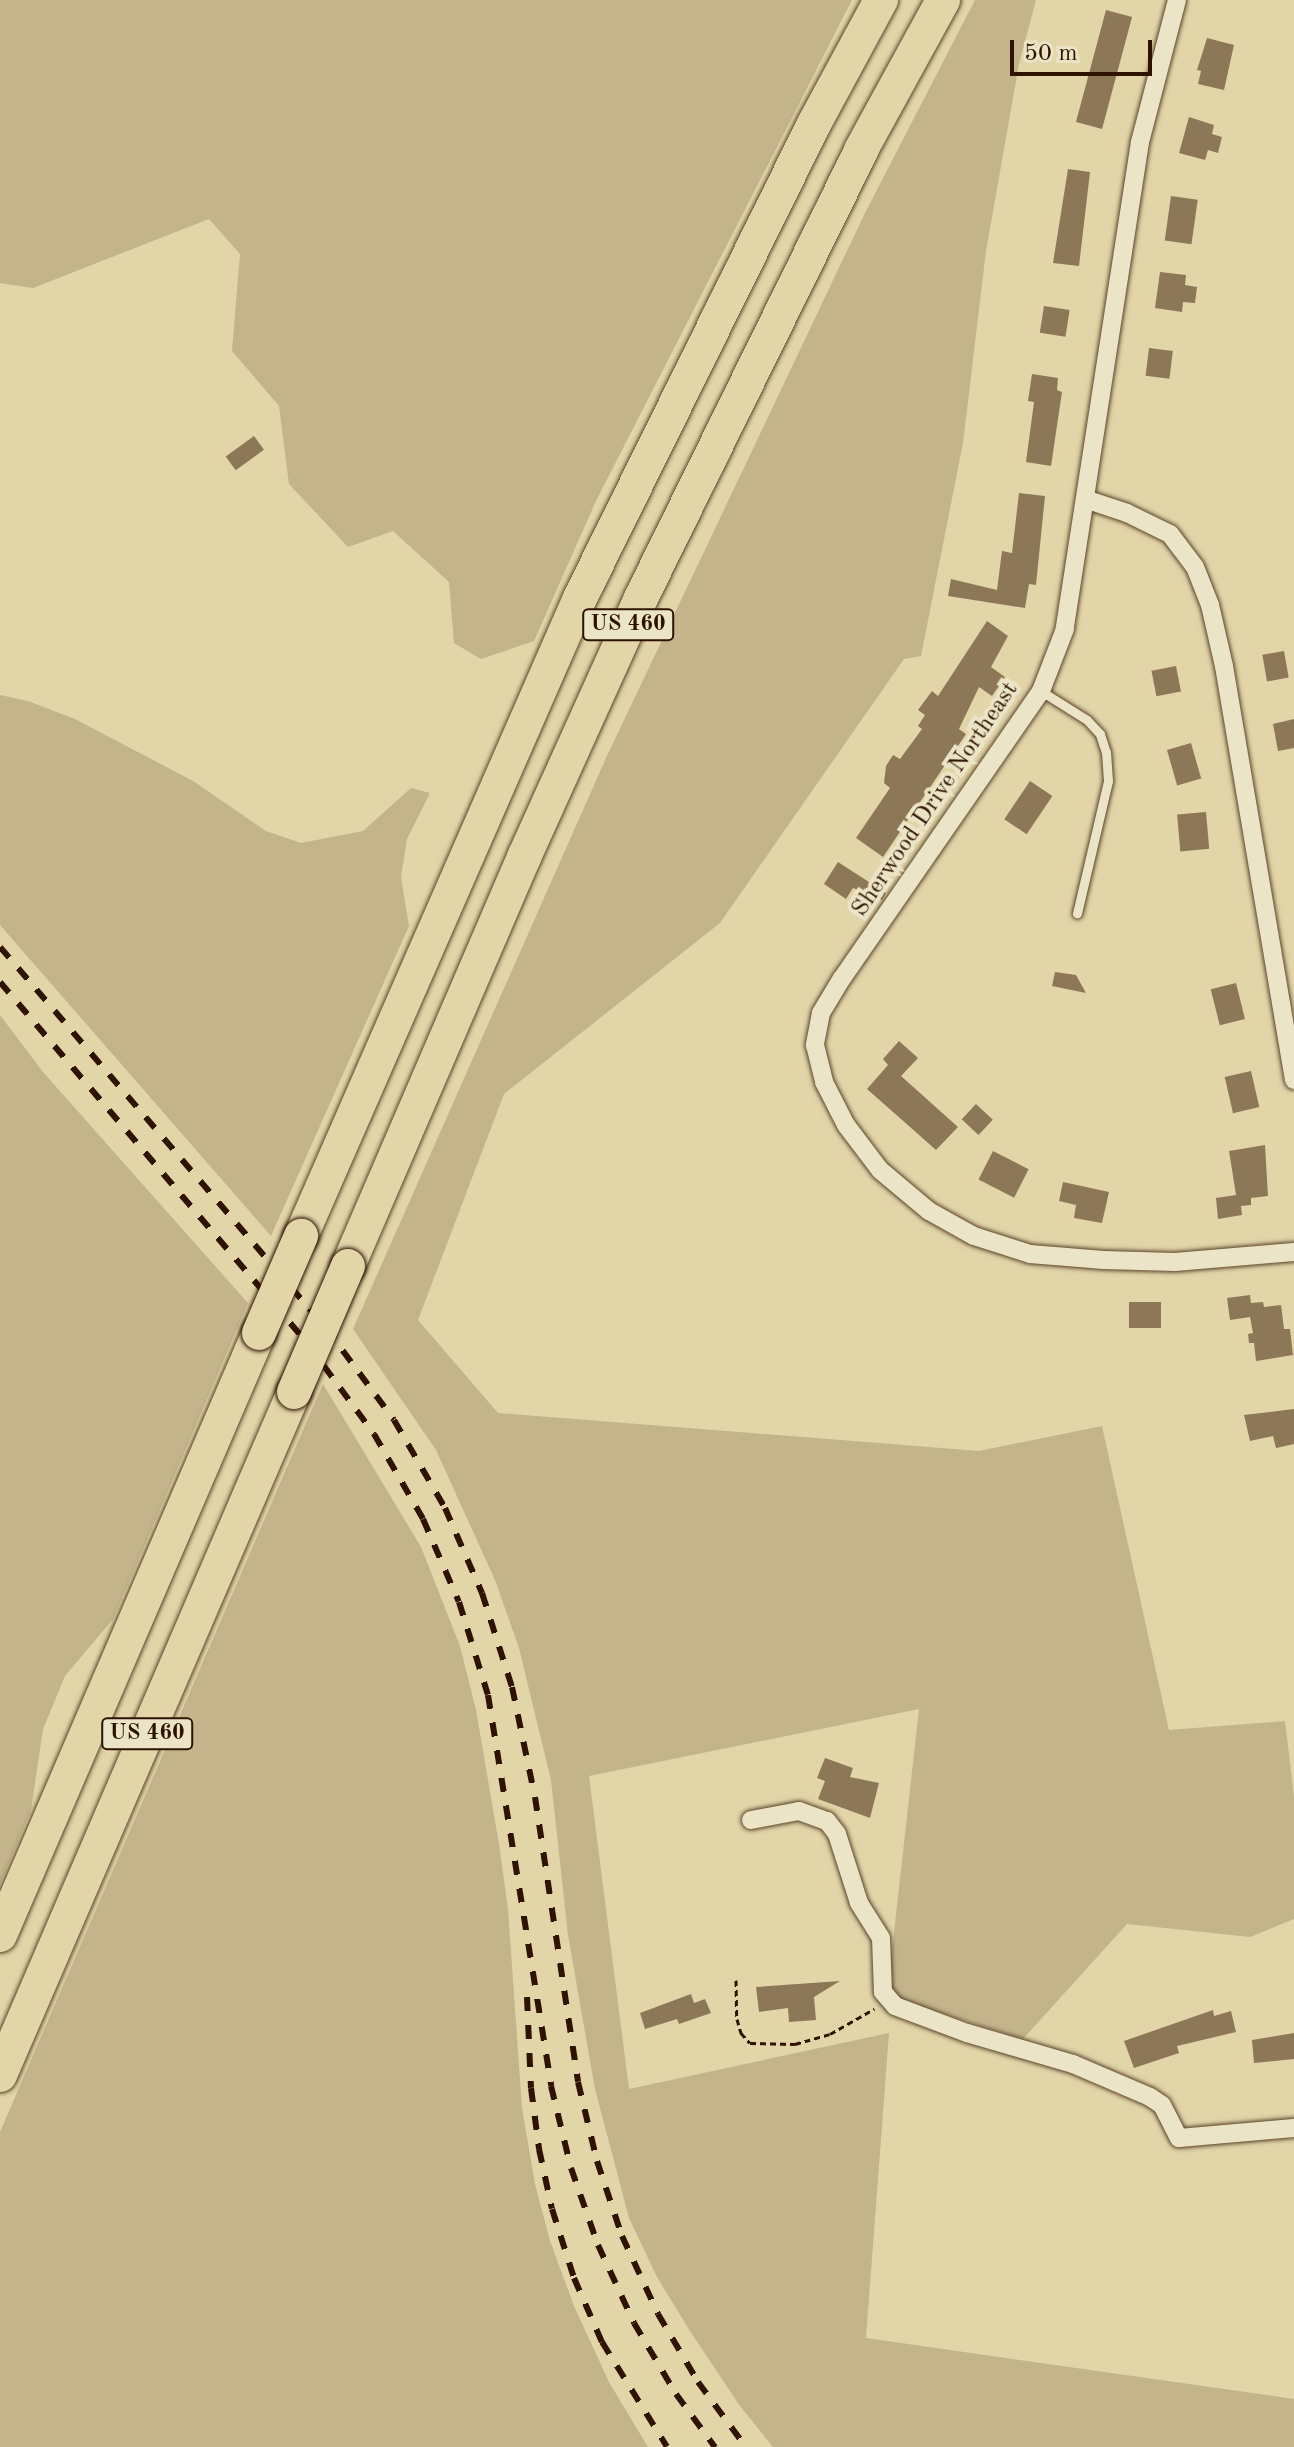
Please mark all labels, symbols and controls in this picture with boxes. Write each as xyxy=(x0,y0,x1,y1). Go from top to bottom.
scale bar xyxy=(1014,24,1156,74)
text: 50 m xyxy=(1024,42,1078,66)
road number: US 460 xyxy=(582,607,674,643)
street label: Sherwood Drive Northeast xyxy=(847,677,1025,923)
road number: US 460 xyxy=(101,1716,193,1752)

